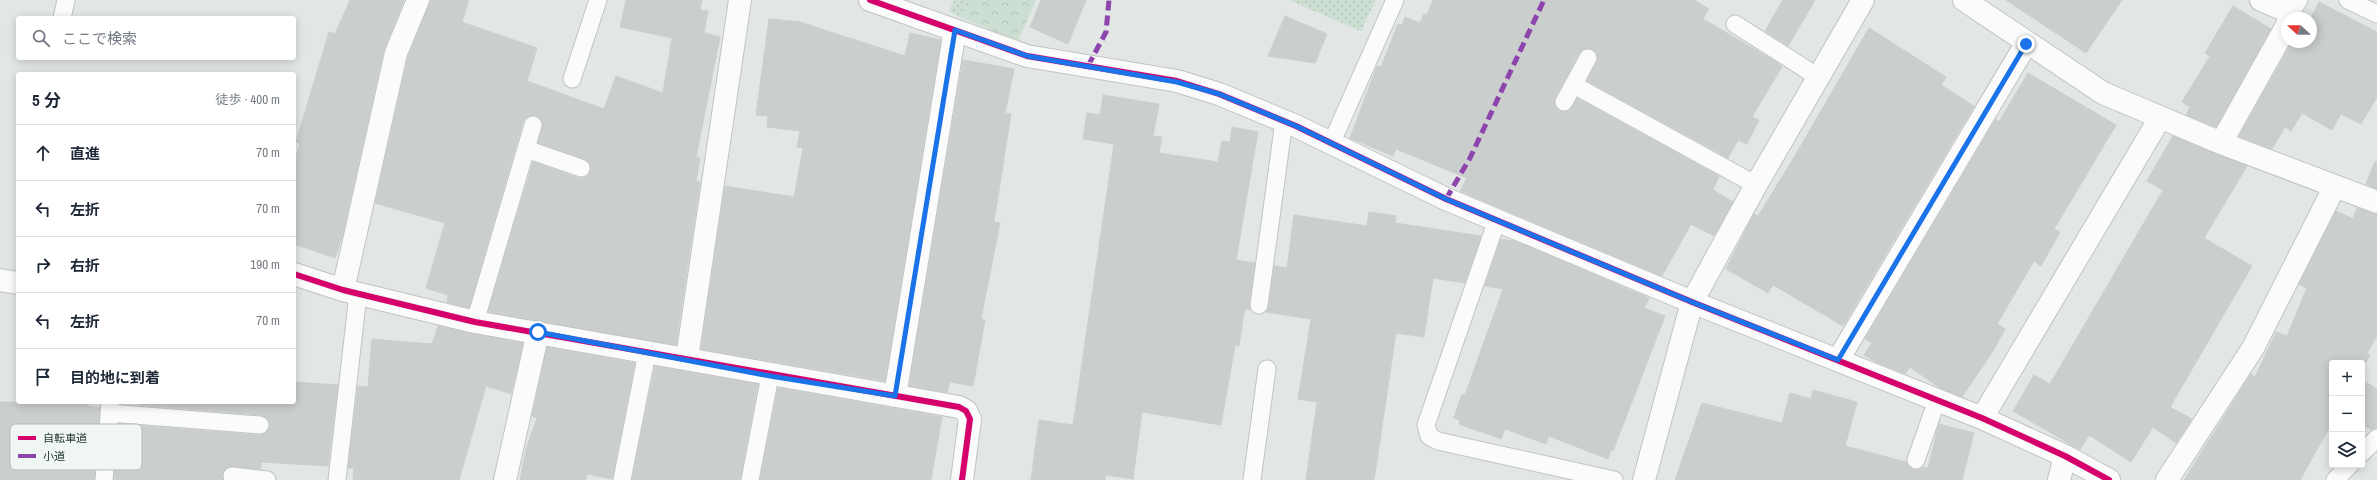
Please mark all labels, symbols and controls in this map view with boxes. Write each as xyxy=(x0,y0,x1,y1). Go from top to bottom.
north arrow xyxy=(2281,12,2317,48)
search box xyxy=(16,16,296,60)
icon: search xyxy=(30,27,52,49)
text: ここで検索 xyxy=(62,28,137,49)
route end xyxy=(2017,35,2035,53)
text: 5 分 xyxy=(32,88,61,111)
text: 徒歩 · 400 m xyxy=(215,91,280,108)
icon: ahead xyxy=(32,142,54,164)
text: 直進 xyxy=(70,143,100,164)
text: 70 m xyxy=(256,144,280,161)
icon: left xyxy=(32,198,54,220)
text: 左折 xyxy=(70,199,100,220)
text: 70 m xyxy=(256,200,280,217)
icon: right xyxy=(32,254,54,276)
text: 右折 xyxy=(70,255,100,276)
text: 190 m xyxy=(250,256,280,273)
icon: left xyxy=(32,310,54,332)
text: 左折 xyxy=(70,311,100,332)
text: 70 m xyxy=(256,312,280,329)
route start xyxy=(529,323,547,341)
map controls xyxy=(2329,360,2365,468)
button: + xyxy=(2329,360,2365,396)
icon: arrive xyxy=(32,366,54,388)
text: 目的地に到着 xyxy=(70,367,160,388)
button: − xyxy=(2329,396,2365,432)
legend xyxy=(10,424,142,470)
text: 自転車道 xyxy=(43,431,87,445)
button: layers xyxy=(2329,432,2365,468)
text: 小道 xyxy=(43,449,65,463)

